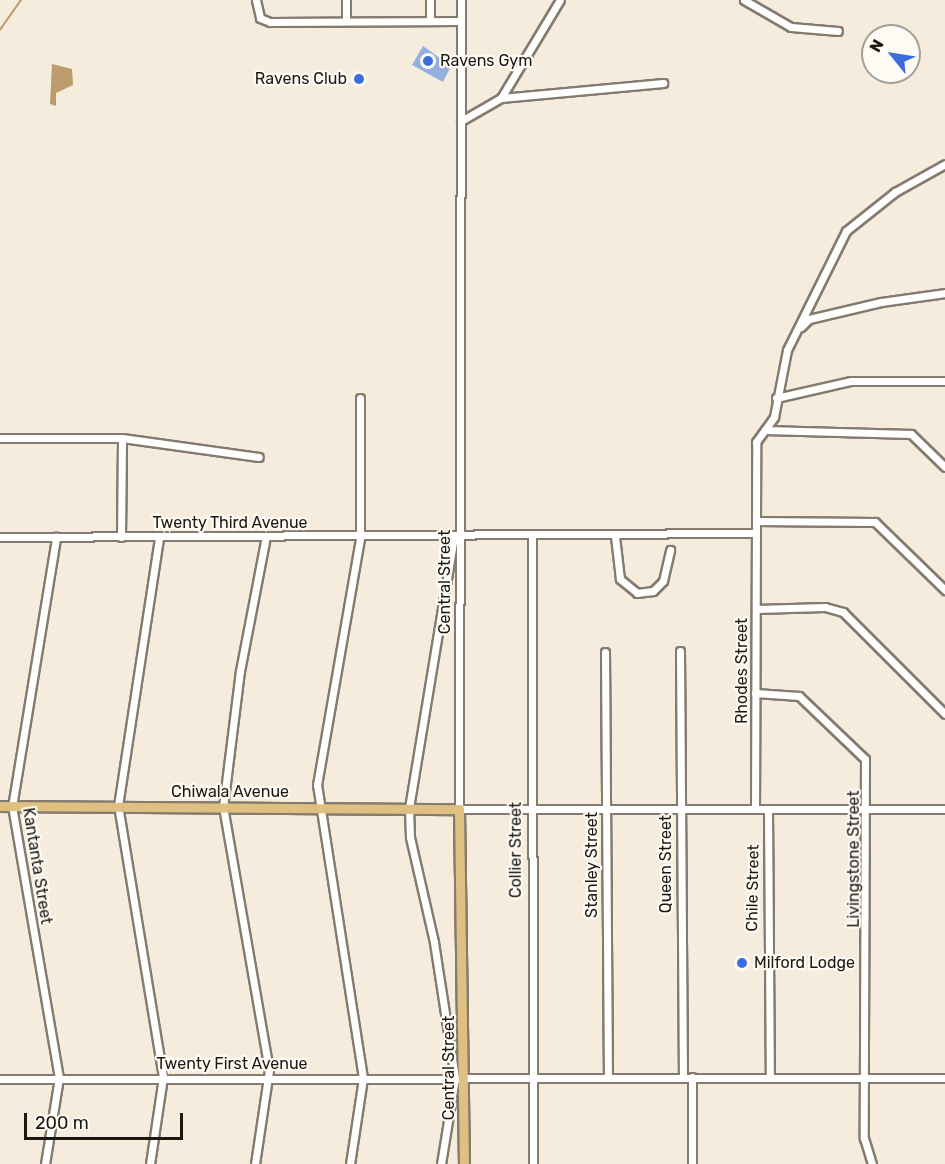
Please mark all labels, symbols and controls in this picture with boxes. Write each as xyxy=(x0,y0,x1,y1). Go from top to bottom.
north arrow xyxy=(861,24,921,84)
text: N xyxy=(866,36,888,55)
place label: Ravens Gym xyxy=(440,51,532,71)
marker: Ravens Gym xyxy=(421,54,435,68)
place label: Ravens Club xyxy=(255,69,347,89)
marker: Ravens Club xyxy=(352,72,366,86)
street label: Twenty Third Avenue xyxy=(152,513,308,533)
street label: Central Street xyxy=(435,530,455,634)
street label: Rhodes Street xyxy=(732,618,752,724)
street label: Chiwala Avenue xyxy=(171,782,289,802)
street label: Livingstone Street xyxy=(844,790,864,928)
street label: Collier Street xyxy=(506,802,526,898)
street label: Kantanta Street xyxy=(18,806,56,926)
street label: Stanley Street xyxy=(582,812,602,918)
street label: Queen Street xyxy=(656,815,676,913)
street label: Chile Street xyxy=(743,844,763,932)
place label: Milford Lodge xyxy=(754,953,855,973)
marker: Milford Lodge xyxy=(735,956,749,970)
street label: Central Street xyxy=(439,1016,459,1120)
street label: Twenty First Avenue xyxy=(156,1054,308,1074)
scale bar xyxy=(27,1101,186,1139)
text: 200 m xyxy=(35,1112,89,1134)

